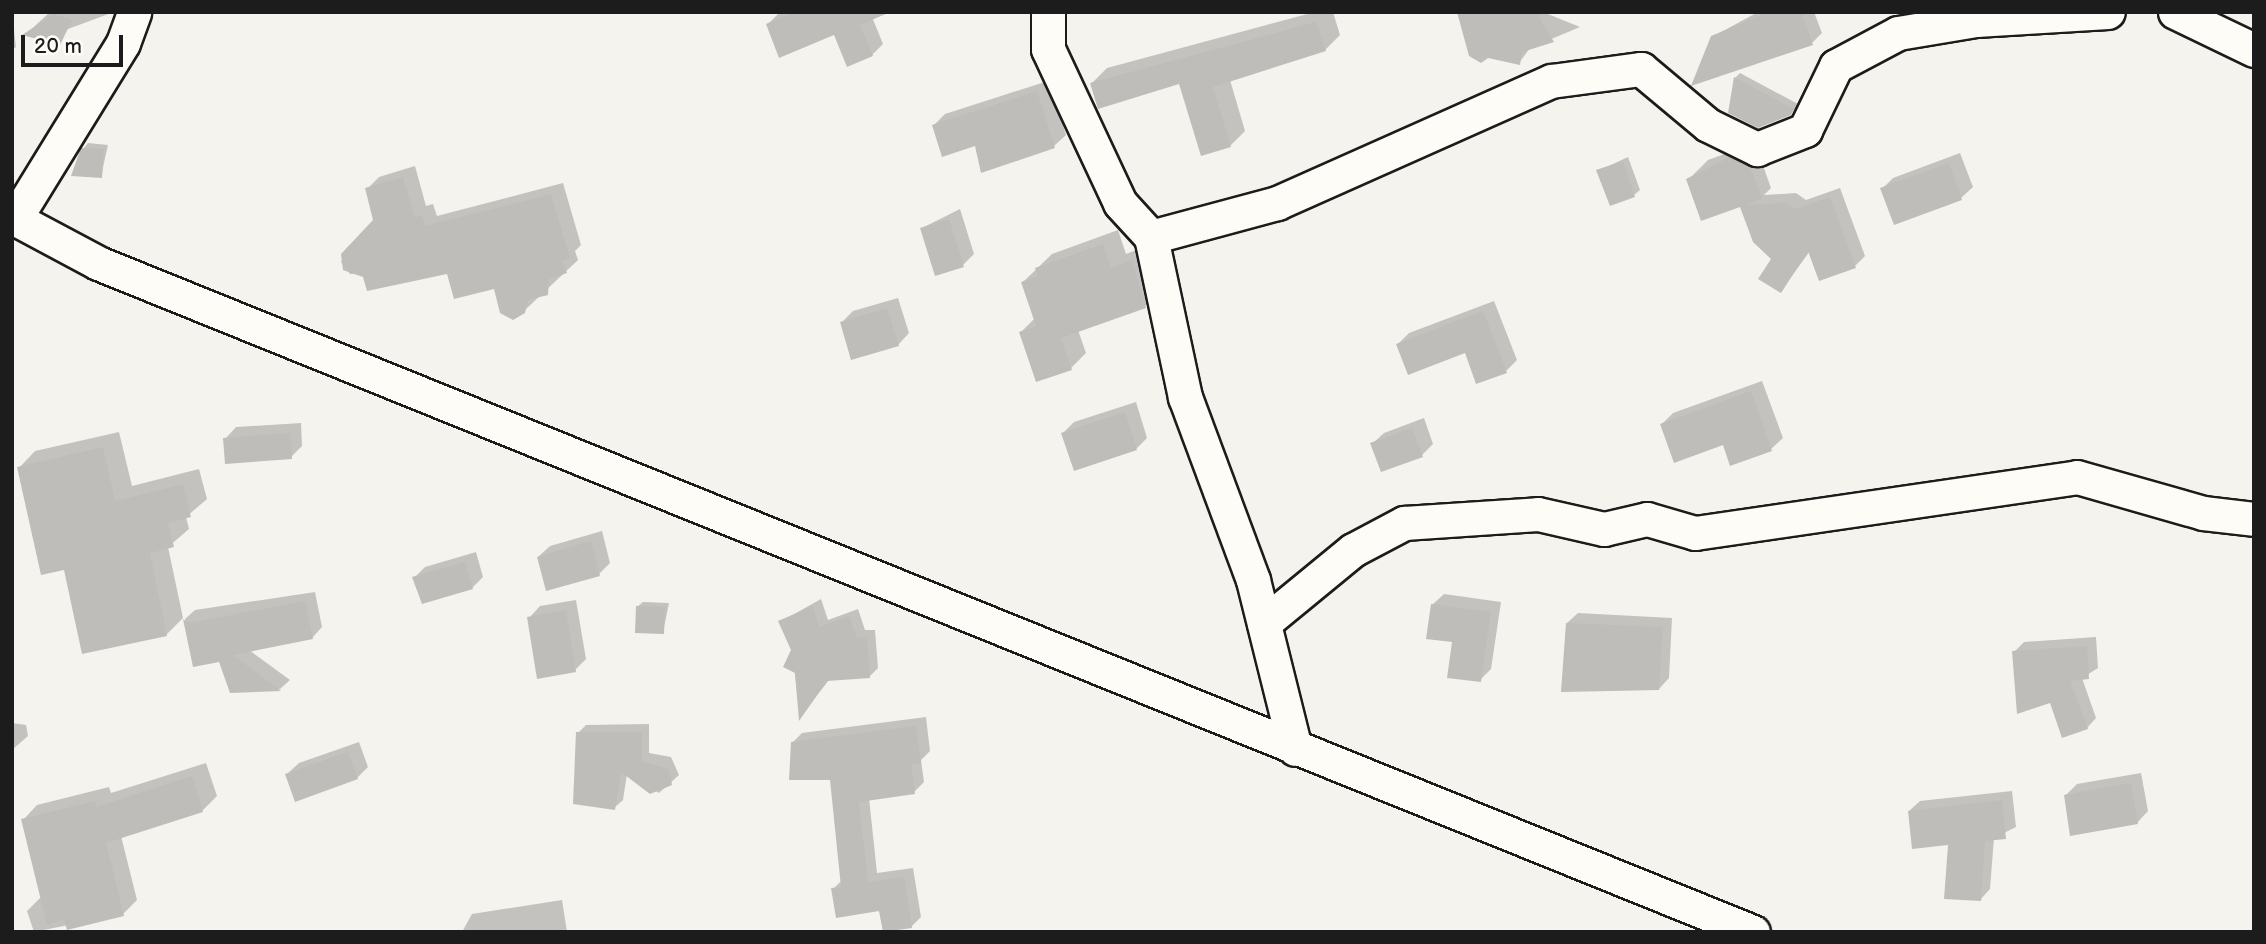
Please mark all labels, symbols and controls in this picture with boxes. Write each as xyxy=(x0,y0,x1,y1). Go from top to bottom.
scale bar xyxy=(24,21,126,65)
text: 20 m xyxy=(34,34,82,59)

